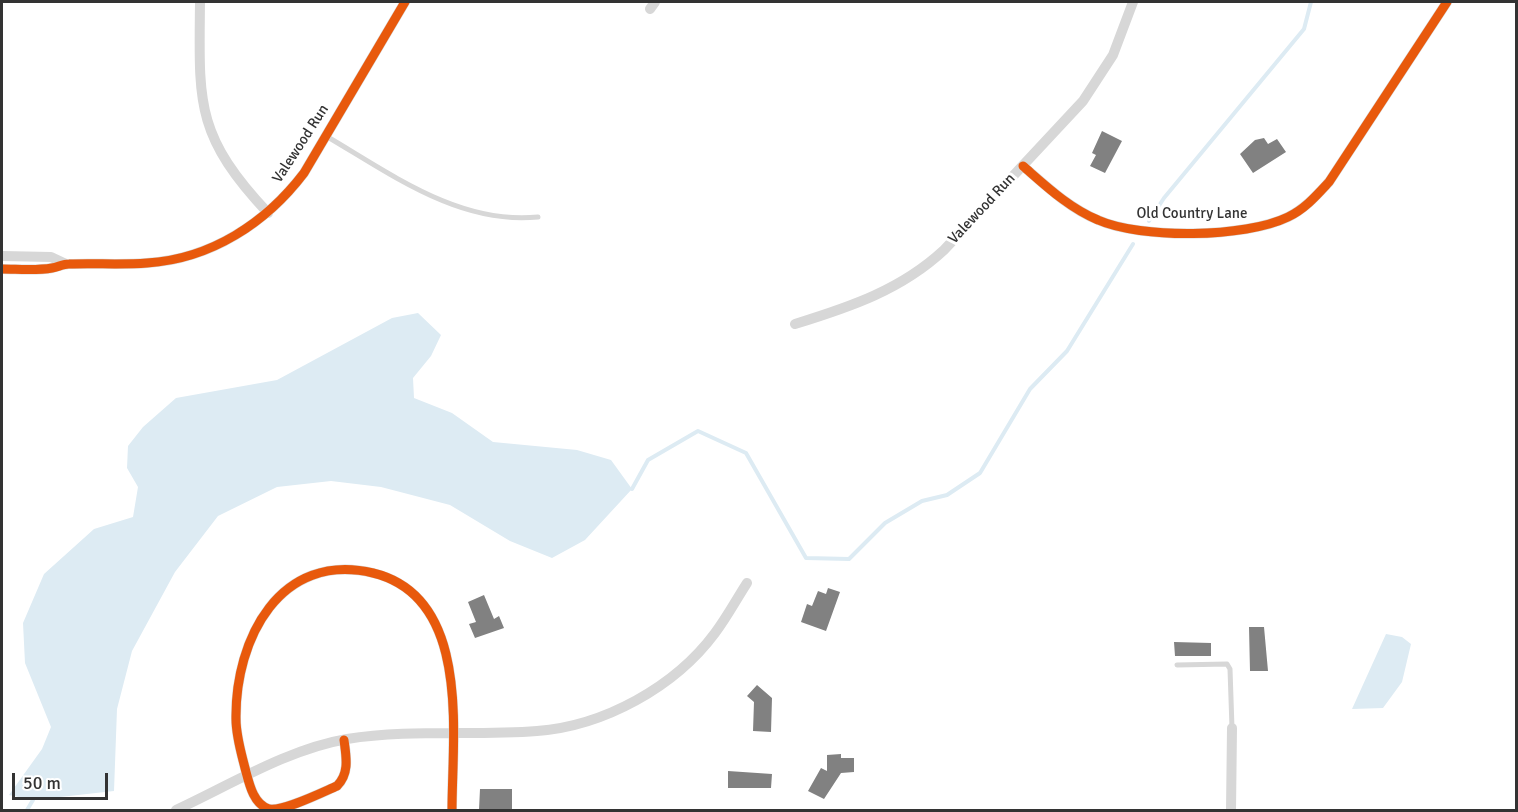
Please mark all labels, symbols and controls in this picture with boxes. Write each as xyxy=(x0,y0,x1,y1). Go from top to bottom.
street label: Valewood Run xyxy=(269,101,333,187)
street label: Valewood Run xyxy=(945,170,1019,248)
street label: Old Country Lane xyxy=(1136,205,1248,223)
scale bar xyxy=(15,761,111,799)
text: 50 m xyxy=(23,772,61,794)

